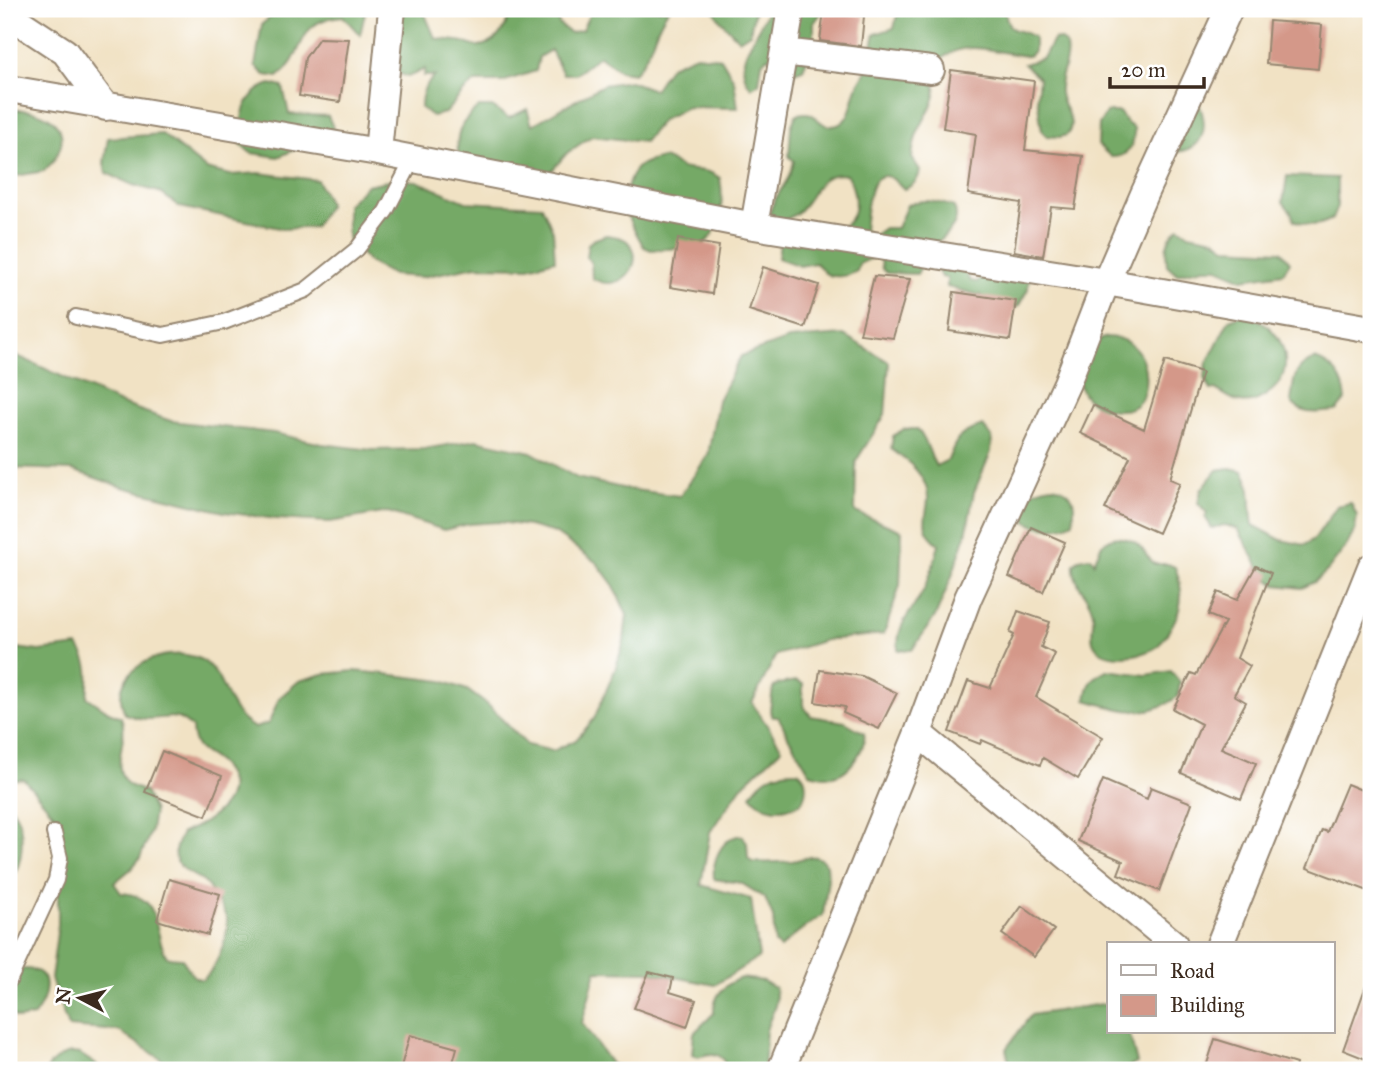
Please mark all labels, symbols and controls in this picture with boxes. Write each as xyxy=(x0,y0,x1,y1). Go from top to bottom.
scale bar xyxy=(1110,46,1205,90)
text: 20 m xyxy=(1121,57,1166,83)
legend xyxy=(1107,942,1334,1034)
text: Road xyxy=(1170,958,1215,984)
north arrow xyxy=(46,964,116,1034)
text: N xyxy=(51,987,76,1005)
text: Building xyxy=(1170,992,1244,1018)

